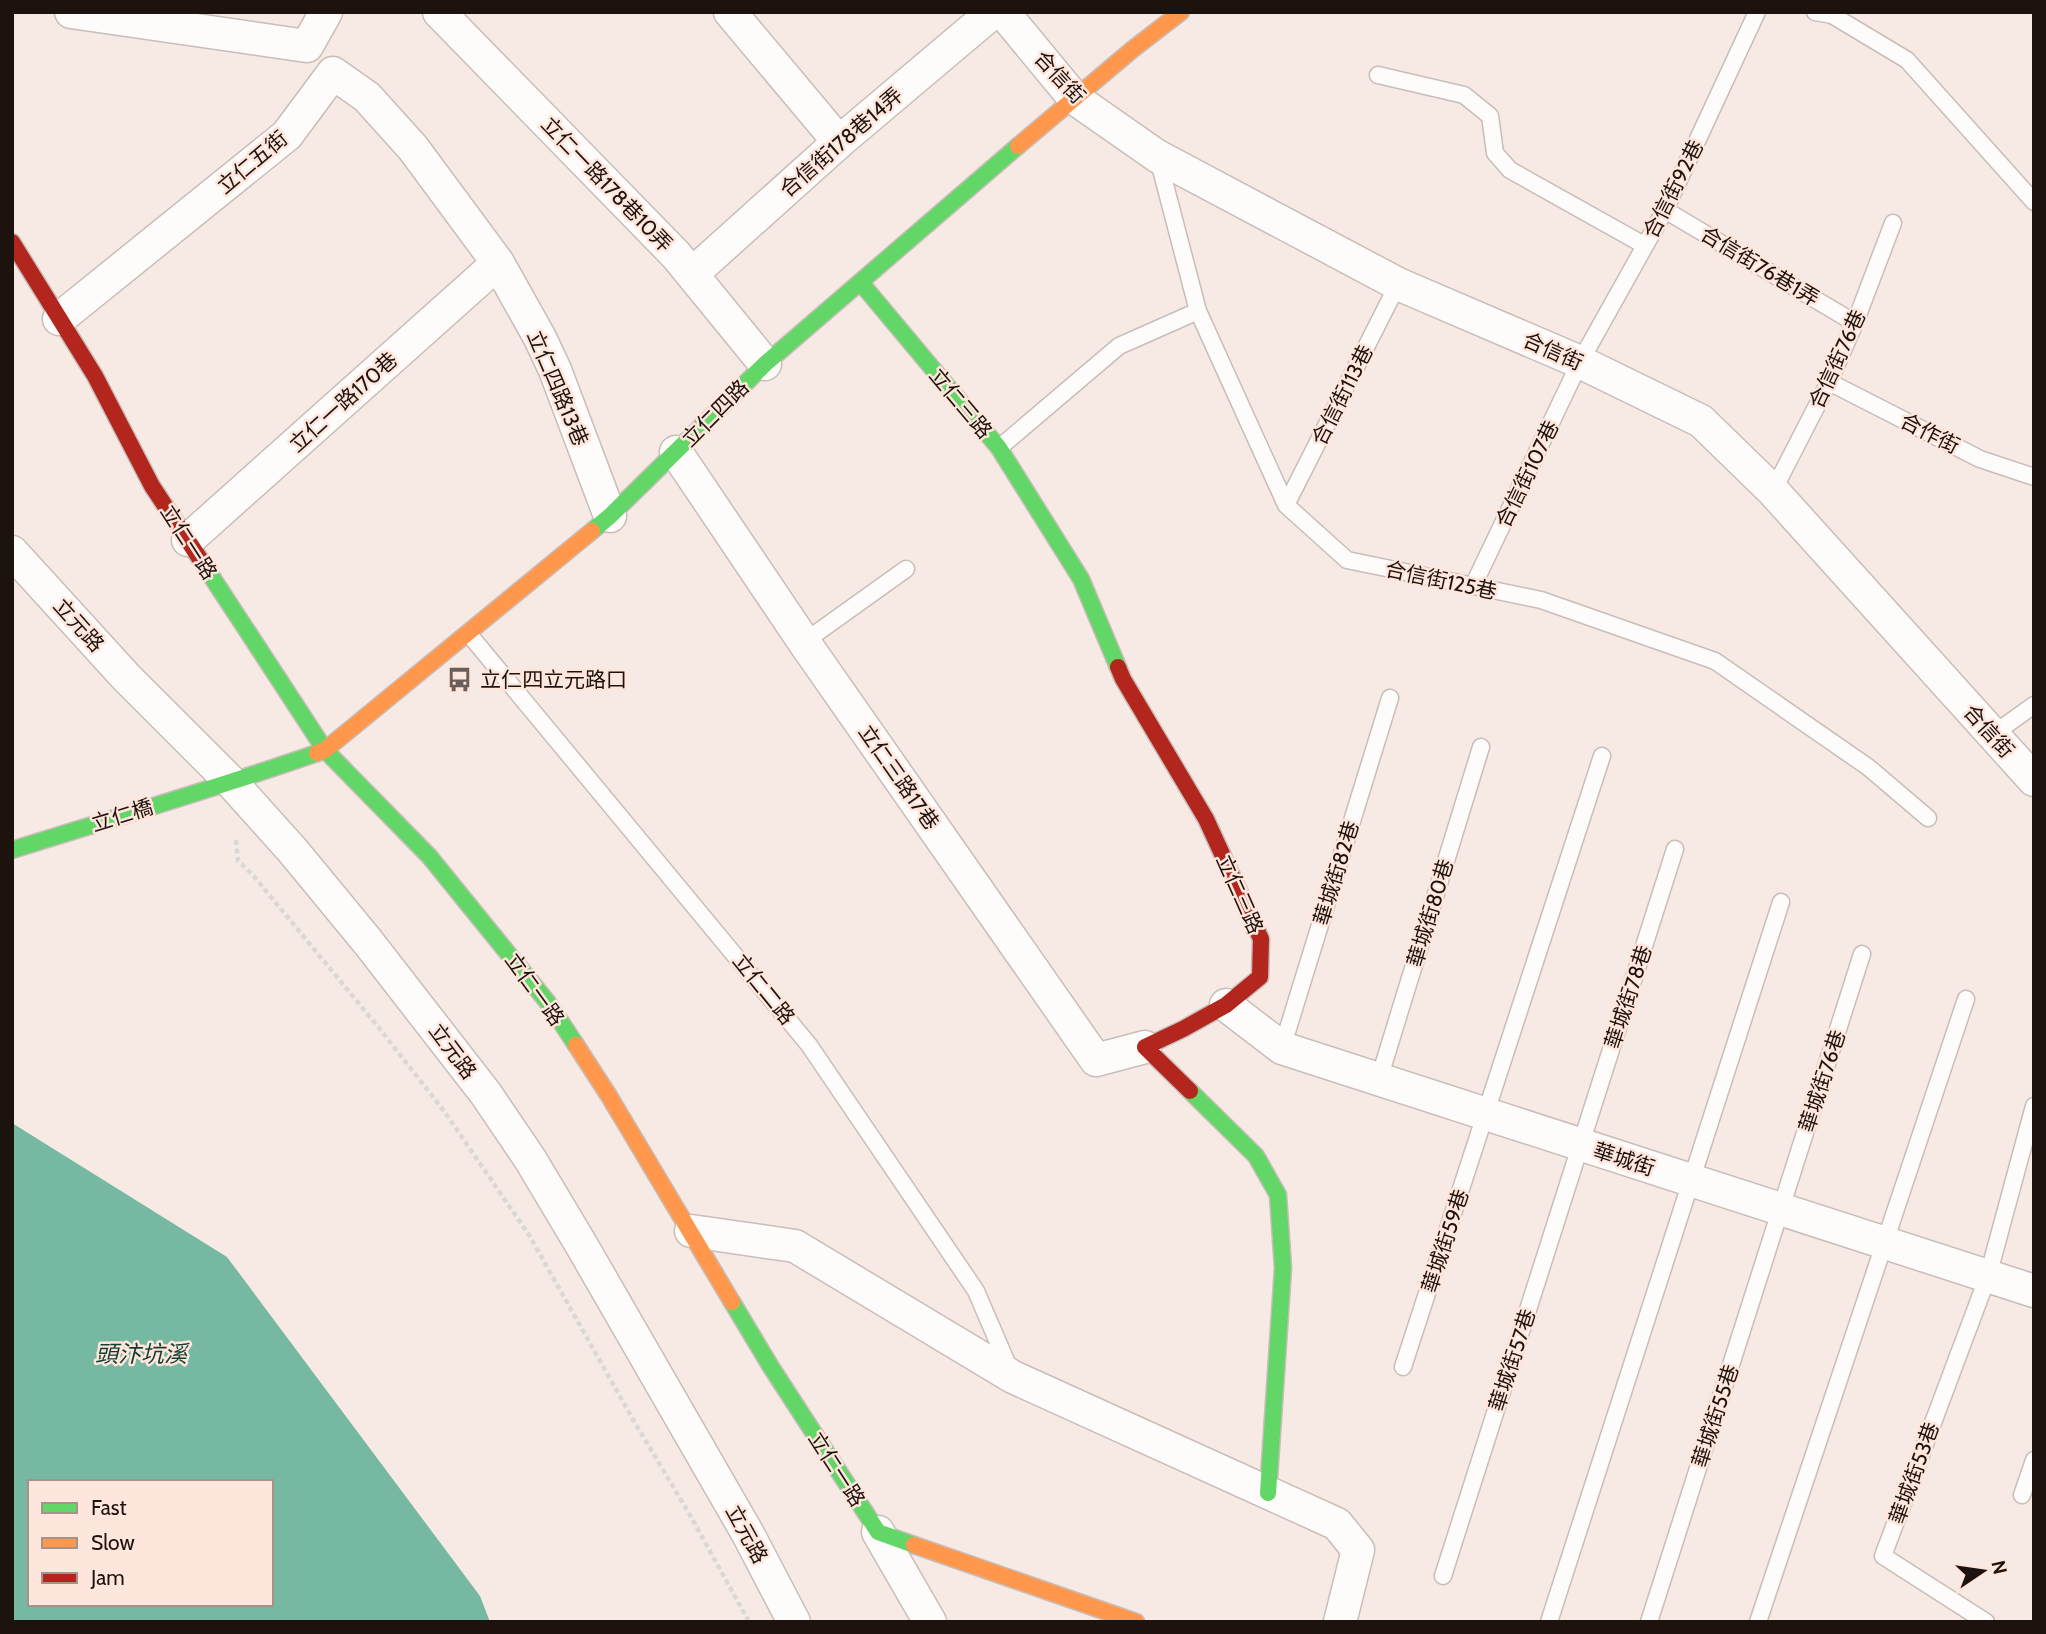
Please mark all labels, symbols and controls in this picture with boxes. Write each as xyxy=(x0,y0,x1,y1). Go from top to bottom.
street label: 合信街 xyxy=(1029,45,1091,109)
street label: 合信街178巷14弄 xyxy=(775,82,907,202)
street label: 立仁一路178巷10弄 xyxy=(536,111,678,257)
street label: 立仁五街 xyxy=(212,125,292,199)
street label: 合信街92巷 xyxy=(1638,136,1708,242)
street label: 合信街76巷1弄 xyxy=(1696,221,1824,311)
street label: 合信街76巷 xyxy=(1803,306,1871,412)
street label: 立仁四路13巷 xyxy=(522,326,594,450)
street label: 合信街 xyxy=(1519,327,1587,375)
street label: 合信街113巷 xyxy=(1306,341,1378,449)
street label: 立仁一路170巷 xyxy=(284,347,402,457)
street label: 立仁三路 xyxy=(924,363,998,443)
street label: 立仁四路 xyxy=(676,374,754,452)
street label: 合作街 xyxy=(1896,408,1964,458)
street label: 合信街107巷 xyxy=(1490,416,1564,532)
street label: 立仁一路 xyxy=(156,500,222,584)
street label: 合信街125巷 xyxy=(1383,556,1499,604)
street label: 立元路 xyxy=(49,593,109,657)
bus stop icon: 立仁四立元路口 xyxy=(446,665,474,693)
place label: 立仁四立元路口 xyxy=(480,667,627,692)
street label: 合信街 xyxy=(1959,699,2019,763)
street label: 立仁三路17巷 xyxy=(854,720,944,834)
street label: 立仁橋 xyxy=(88,794,156,836)
street label: 華城街82巷 xyxy=(1308,818,1364,928)
street label: 立仁三路 xyxy=(1211,851,1269,937)
street label: 華城街80巷 xyxy=(1402,856,1458,970)
street label: 華城街78巷 xyxy=(1600,942,1656,1052)
street label: 立仁一路 xyxy=(500,948,570,1030)
street label: 立仁二路 xyxy=(728,948,800,1030)
street label: 立元路 xyxy=(424,1018,482,1084)
street label: 華城街76巷 xyxy=(1794,1027,1850,1135)
street label: 華城街 xyxy=(1590,1137,1658,1181)
street label: 華城街59巷 xyxy=(1417,1186,1473,1296)
street label: 華城街57巷 xyxy=(1484,1306,1540,1414)
water label: 頭汴坑溪 xyxy=(95,1340,190,1368)
street label: 華城街55巷 xyxy=(1687,1361,1743,1471)
street label: 華城街53巷 xyxy=(1884,1419,1944,1527)
street label: 立仁一路 xyxy=(804,1427,870,1511)
legend xyxy=(28,1480,273,1606)
text: Fast xyxy=(91,1495,127,1520)
street label: 立元路 xyxy=(721,1500,773,1568)
text: Slow xyxy=(91,1530,135,1555)
north arrow xyxy=(1948,1536,2018,1606)
text: N xyxy=(1986,1558,2012,1576)
text: Jam xyxy=(90,1565,125,1590)

